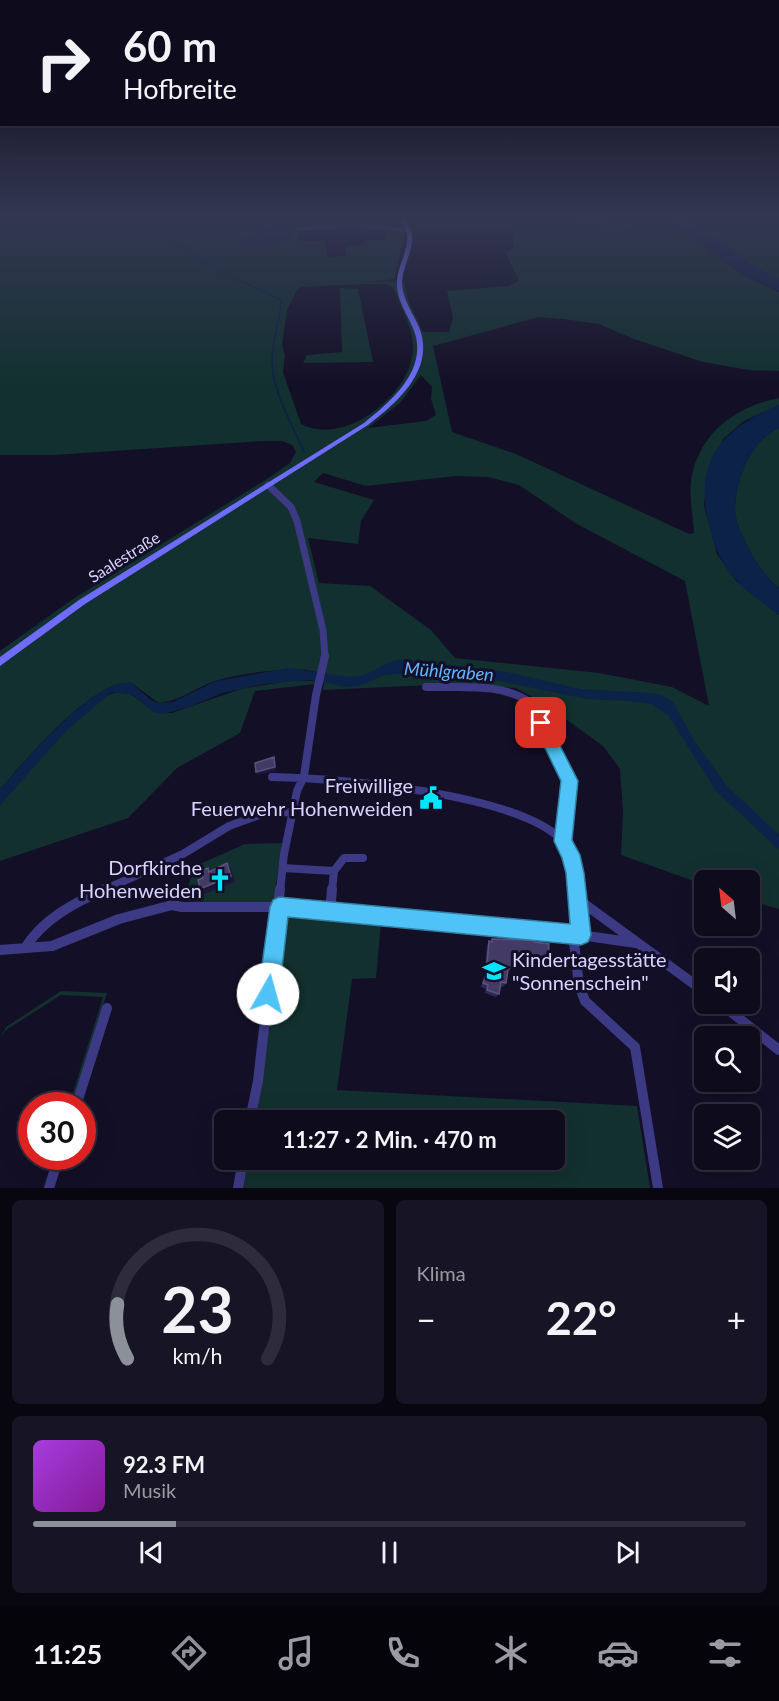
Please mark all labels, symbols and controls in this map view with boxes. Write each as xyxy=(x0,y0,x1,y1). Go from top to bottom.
text: 60 m xyxy=(123,21,217,71)
icon: right xyxy=(24,24,102,102)
text: Hofbreite xyxy=(123,72,237,105)
street label: Saalestraße xyxy=(84,527,163,586)
water label: Mühlgraben xyxy=(404,657,495,685)
pin xyxy=(515,697,566,748)
icon: arrive xyxy=(524,706,557,739)
place label: Freiwillige Feuerwehr Hohenweiden xyxy=(191,773,413,820)
public building icon: Freiwillige Feuerwehr Hohenweiden xyxy=(418,785,444,811)
place label: Dorfkirche Hohenweiden xyxy=(79,855,202,902)
church icon: Dorfkirche Hohenweiden xyxy=(207,867,233,893)
north arrow xyxy=(694,870,760,936)
map controls xyxy=(694,870,760,1170)
place label: Kindertagesstätte "Sonnenschein" xyxy=(512,947,667,994)
button: sound xyxy=(694,948,760,1014)
school or university icon: Kindertagesstätte "Sonnenschein" xyxy=(481,958,507,984)
position arrow xyxy=(236,962,300,1026)
button: search xyxy=(694,1026,760,1092)
speed limit sign: 30 xyxy=(18,1092,96,1170)
button: layers xyxy=(694,1104,760,1170)
text: 11:27 · 2 Min. · 470 m xyxy=(282,1126,497,1153)
text: Klima xyxy=(417,1261,466,1285)
text: 23 xyxy=(162,1271,234,1346)
text: 22° xyxy=(546,1291,617,1345)
text: − xyxy=(417,1299,436,1339)
text: + xyxy=(727,1299,746,1339)
text: km/h xyxy=(173,1343,223,1369)
text: 92.3 FM xyxy=(123,1451,205,1478)
text: Musik xyxy=(123,1478,176,1502)
icon: previous xyxy=(135,1536,168,1569)
icon: pause xyxy=(373,1536,406,1569)
icon: next xyxy=(611,1536,644,1569)
icon: directions xyxy=(168,1632,210,1674)
icon: music xyxy=(275,1632,317,1674)
icon: phone xyxy=(382,1632,424,1674)
icon: climate xyxy=(490,1632,532,1674)
icon: car xyxy=(597,1632,639,1674)
icon: filters xyxy=(704,1632,746,1674)
text: 11:25 xyxy=(33,1637,102,1670)

